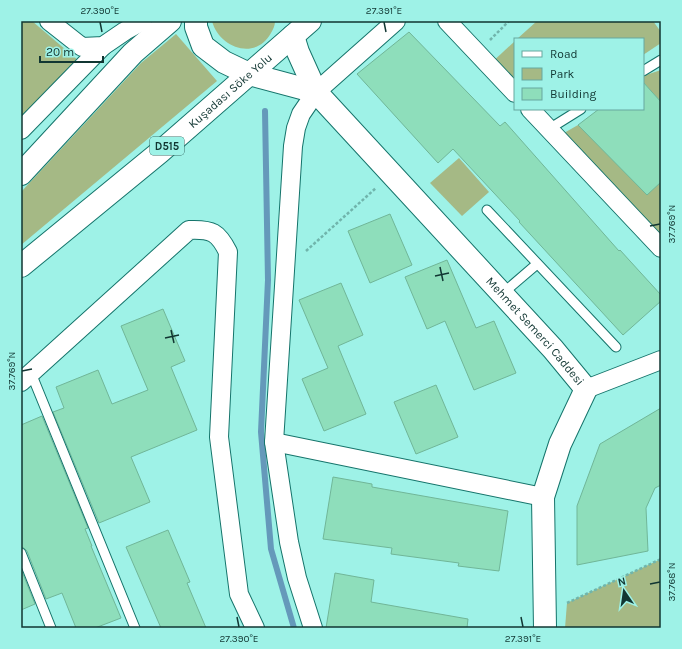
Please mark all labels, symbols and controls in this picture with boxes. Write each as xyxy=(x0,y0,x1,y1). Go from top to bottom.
text: 27.390°E xyxy=(81,5,119,17)
text: 27.391°E xyxy=(366,5,402,17)
scale bar xyxy=(40,38,103,64)
legend xyxy=(514,38,644,110)
text: 20 m xyxy=(46,45,74,59)
text: Road xyxy=(550,47,578,61)
street label: Kuşadası Söke Yolu xyxy=(185,50,275,131)
text: Park xyxy=(550,67,575,81)
text: Building xyxy=(550,87,597,101)
road number: D515 xyxy=(150,137,184,155)
text: 37.769°N xyxy=(666,205,678,243)
street label: Mehmet Semerci Caddesi xyxy=(483,274,587,388)
text: 37.769°N xyxy=(6,352,18,390)
text: 37.768°N xyxy=(666,562,678,602)
north arrow xyxy=(604,571,644,611)
text: N xyxy=(617,575,627,589)
text: 27.390°E xyxy=(220,633,258,645)
text: 27.391°E xyxy=(505,633,541,645)

